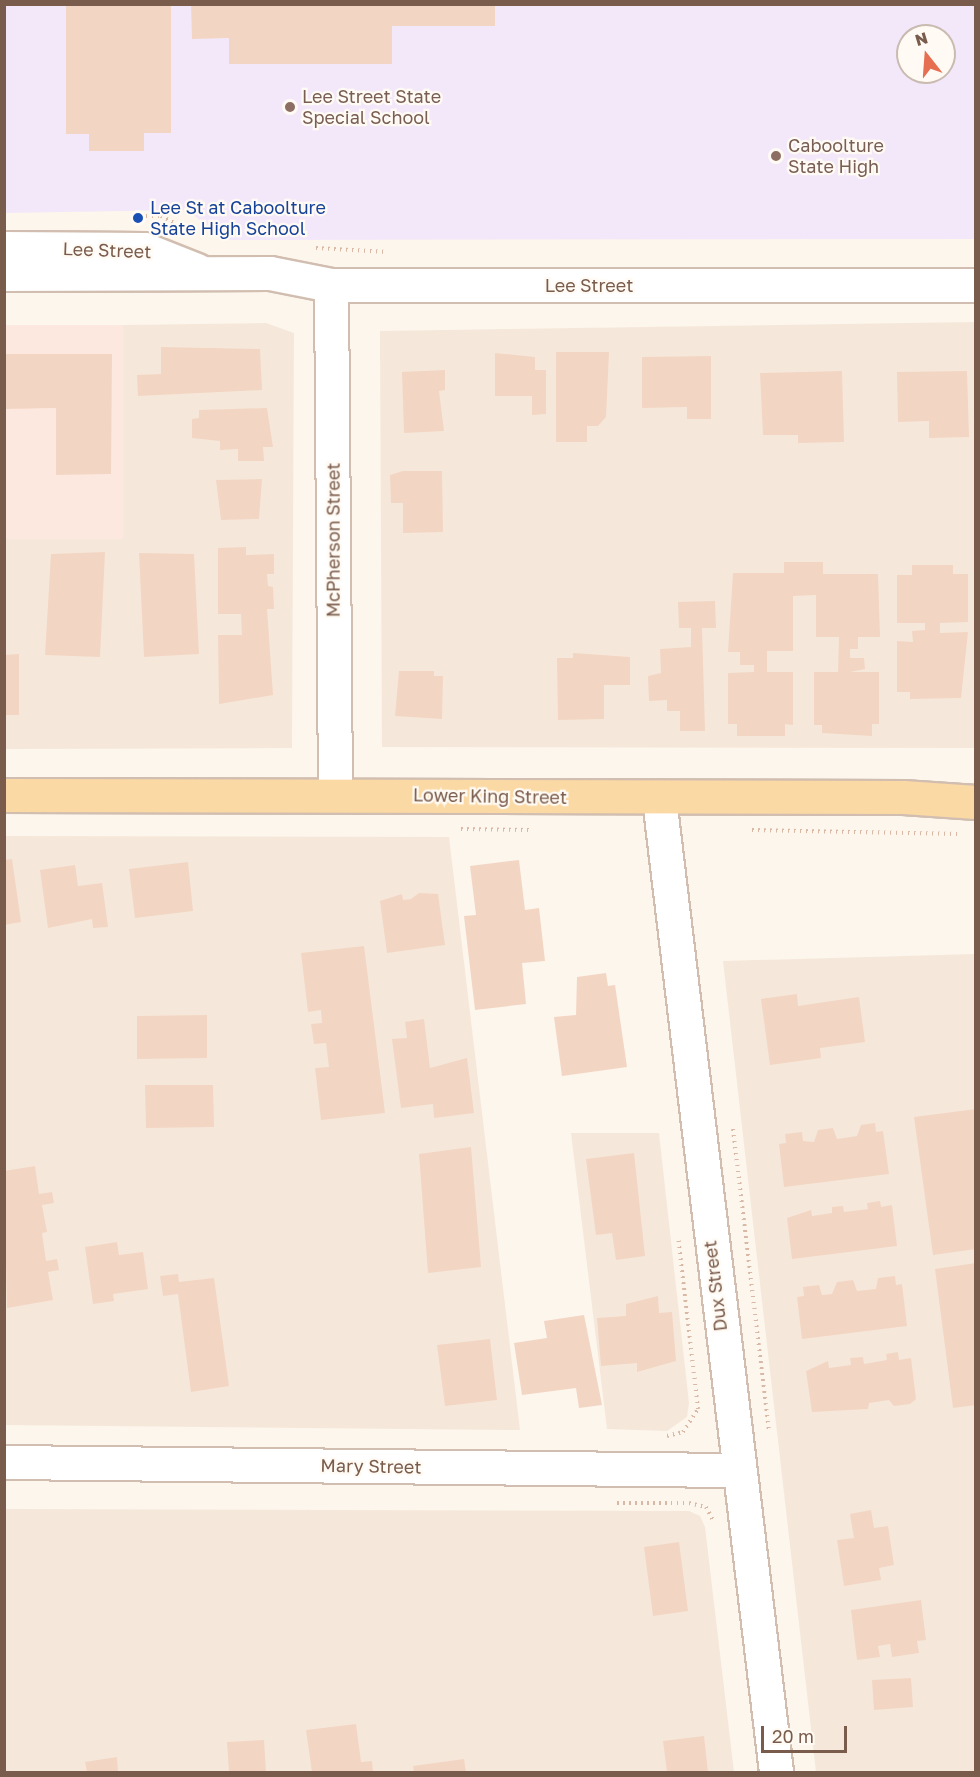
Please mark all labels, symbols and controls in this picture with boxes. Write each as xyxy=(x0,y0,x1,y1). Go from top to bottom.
north arrow xyxy=(896,24,956,84)
text: N xyxy=(913,27,930,50)
place label: Lee Street State Special School xyxy=(302,86,441,128)
marker: Lee Street State Special School xyxy=(283,100,297,114)
place label: Caboolture State High xyxy=(788,135,884,178)
marker: Caboolture State High xyxy=(769,149,783,163)
place label: Lee St at Caboolture State High School xyxy=(150,197,326,240)
marker: Lee St at Caboolture State High School xyxy=(131,211,145,225)
street label: Lee Street xyxy=(62,238,152,262)
street label: Lee Street xyxy=(545,274,633,296)
street label: McPherson Street xyxy=(322,463,344,617)
street label: Lower King Street xyxy=(413,784,567,808)
street label: Dux Street xyxy=(699,1239,731,1333)
street label: Mary Street xyxy=(320,1454,422,1478)
scale bar xyxy=(764,1714,850,1752)
text: 20 m xyxy=(772,1725,814,1747)

